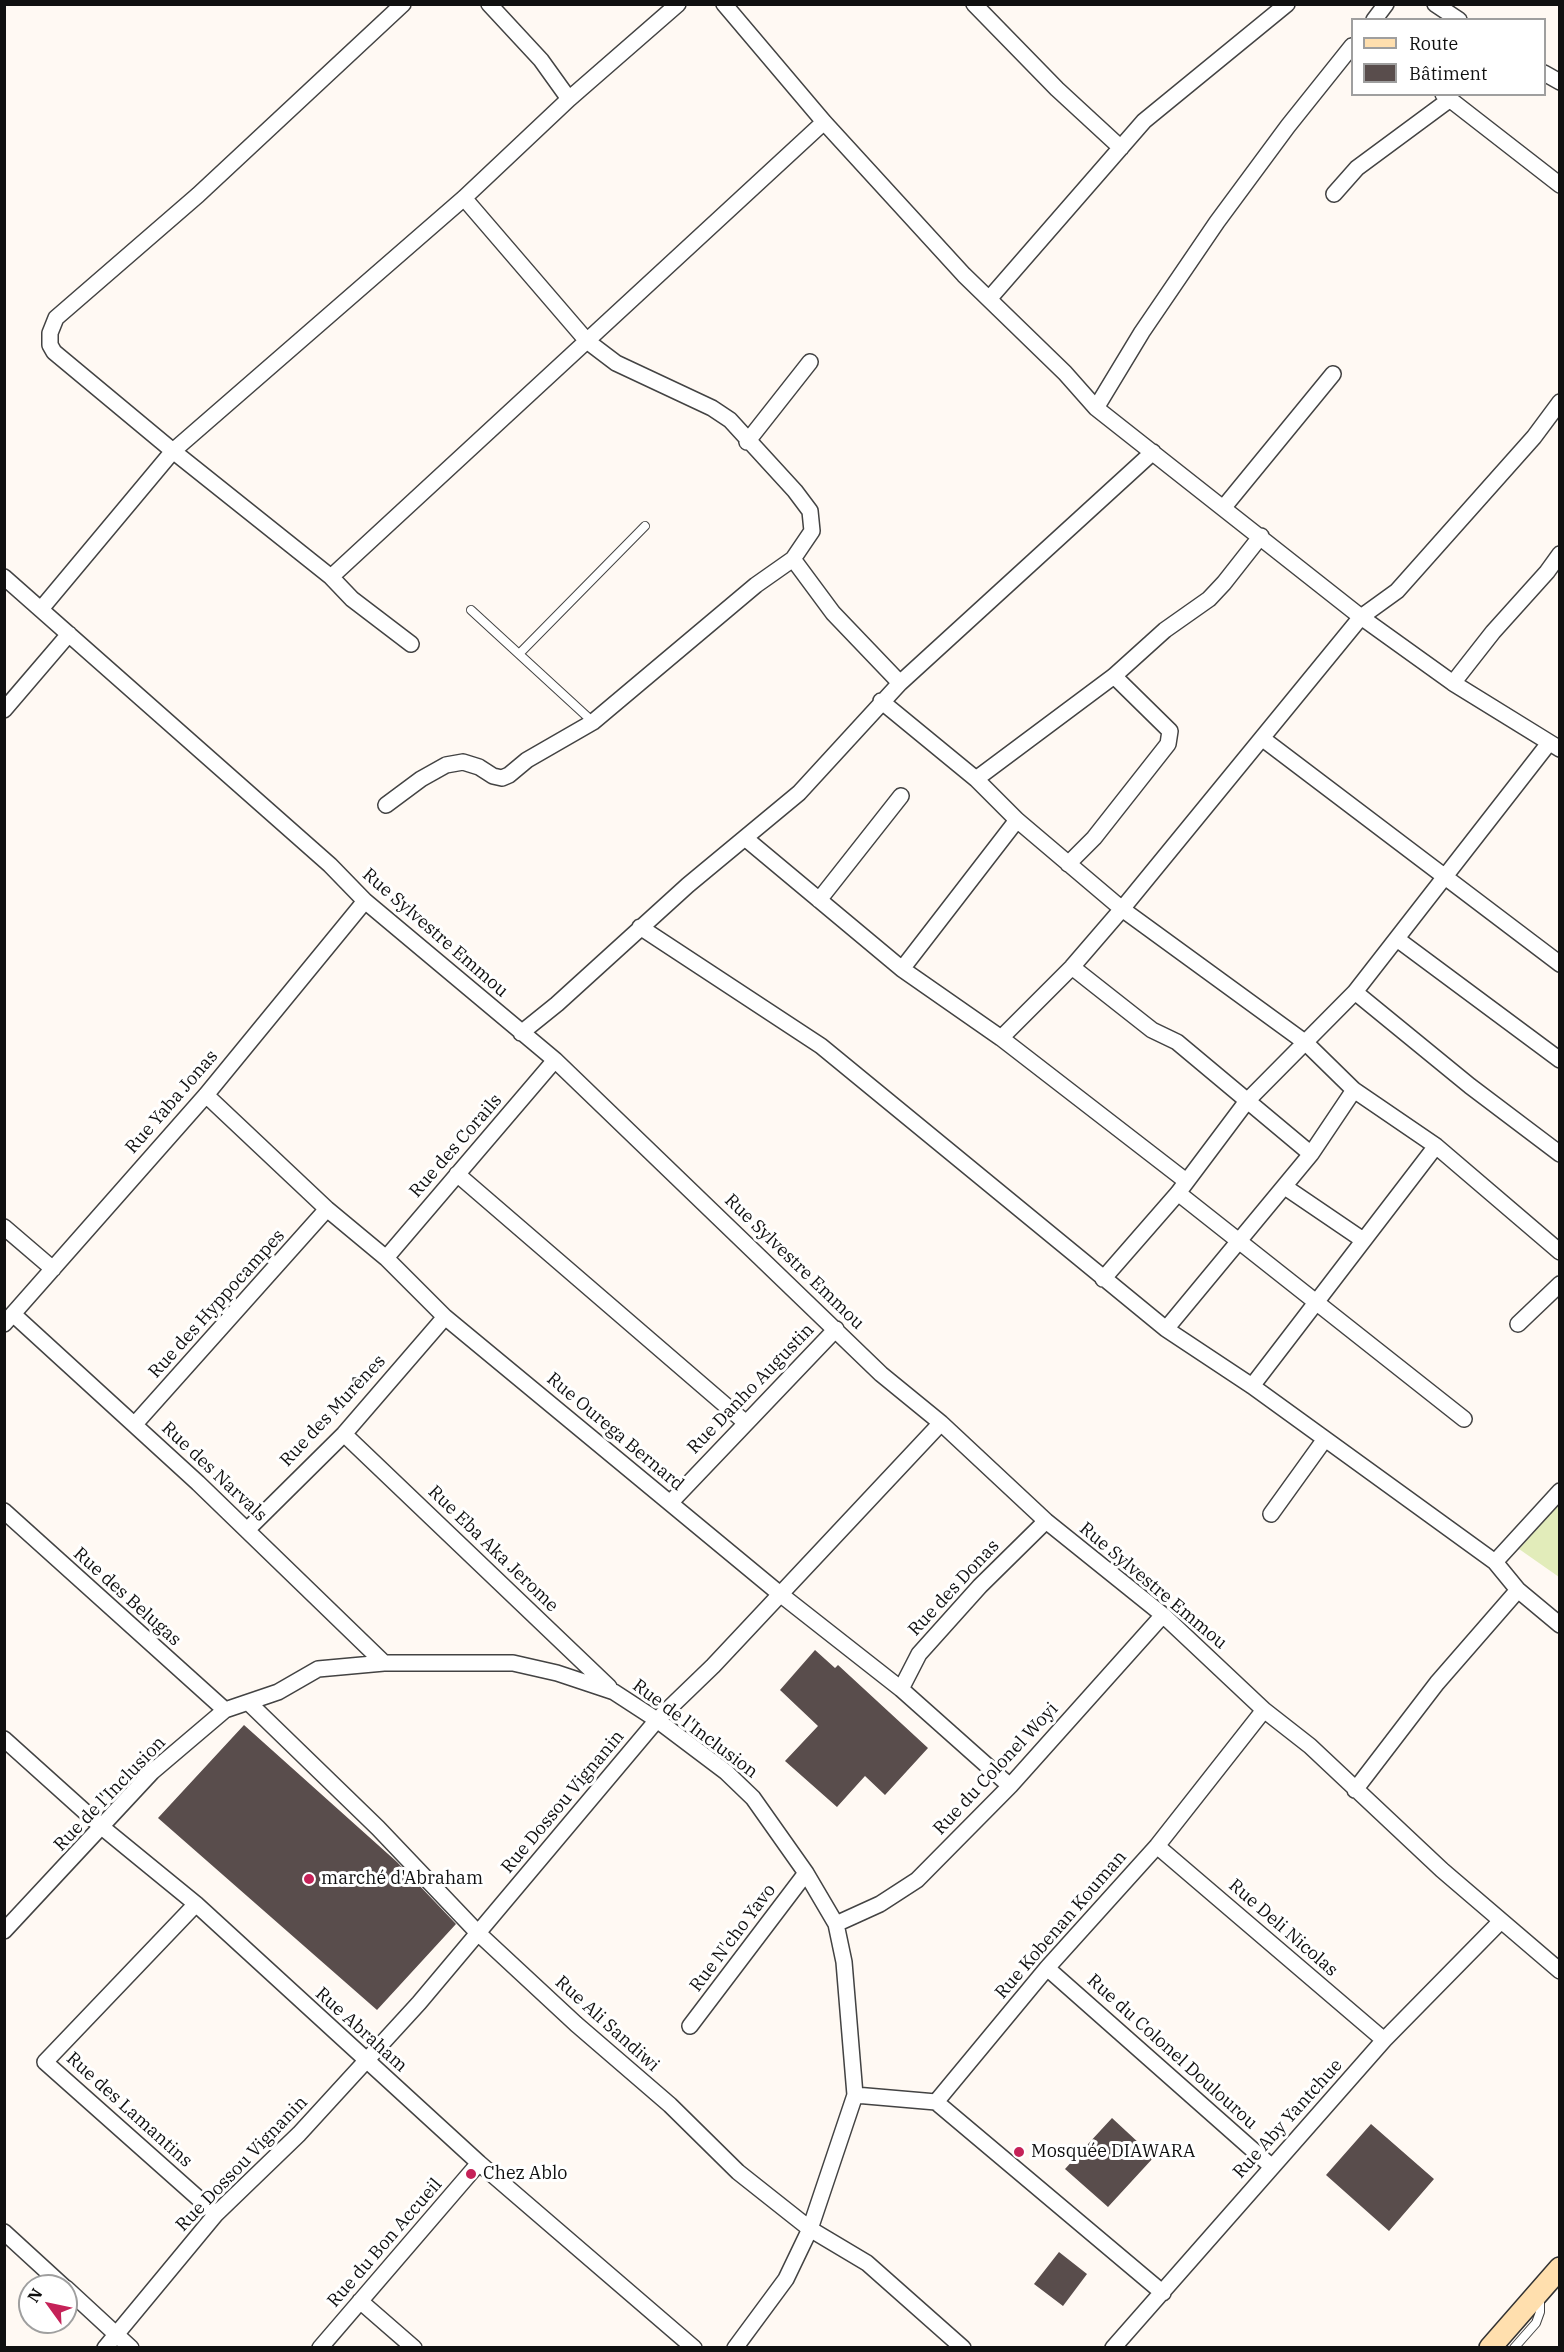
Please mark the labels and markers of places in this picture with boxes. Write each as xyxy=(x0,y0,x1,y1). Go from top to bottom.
place label: marché d'Abraham xyxy=(321,1868,483,1890)
marker: marché d'Abraham xyxy=(302,1872,316,1886)
place label: Mosquée DIAWARA xyxy=(1031,2141,1195,2163)
marker: Mosquée DIAWARA xyxy=(1012,2145,1026,2159)
place label: Chez Ablo xyxy=(483,2163,567,2185)
marker: Chez Ablo xyxy=(464,2167,478,2181)

